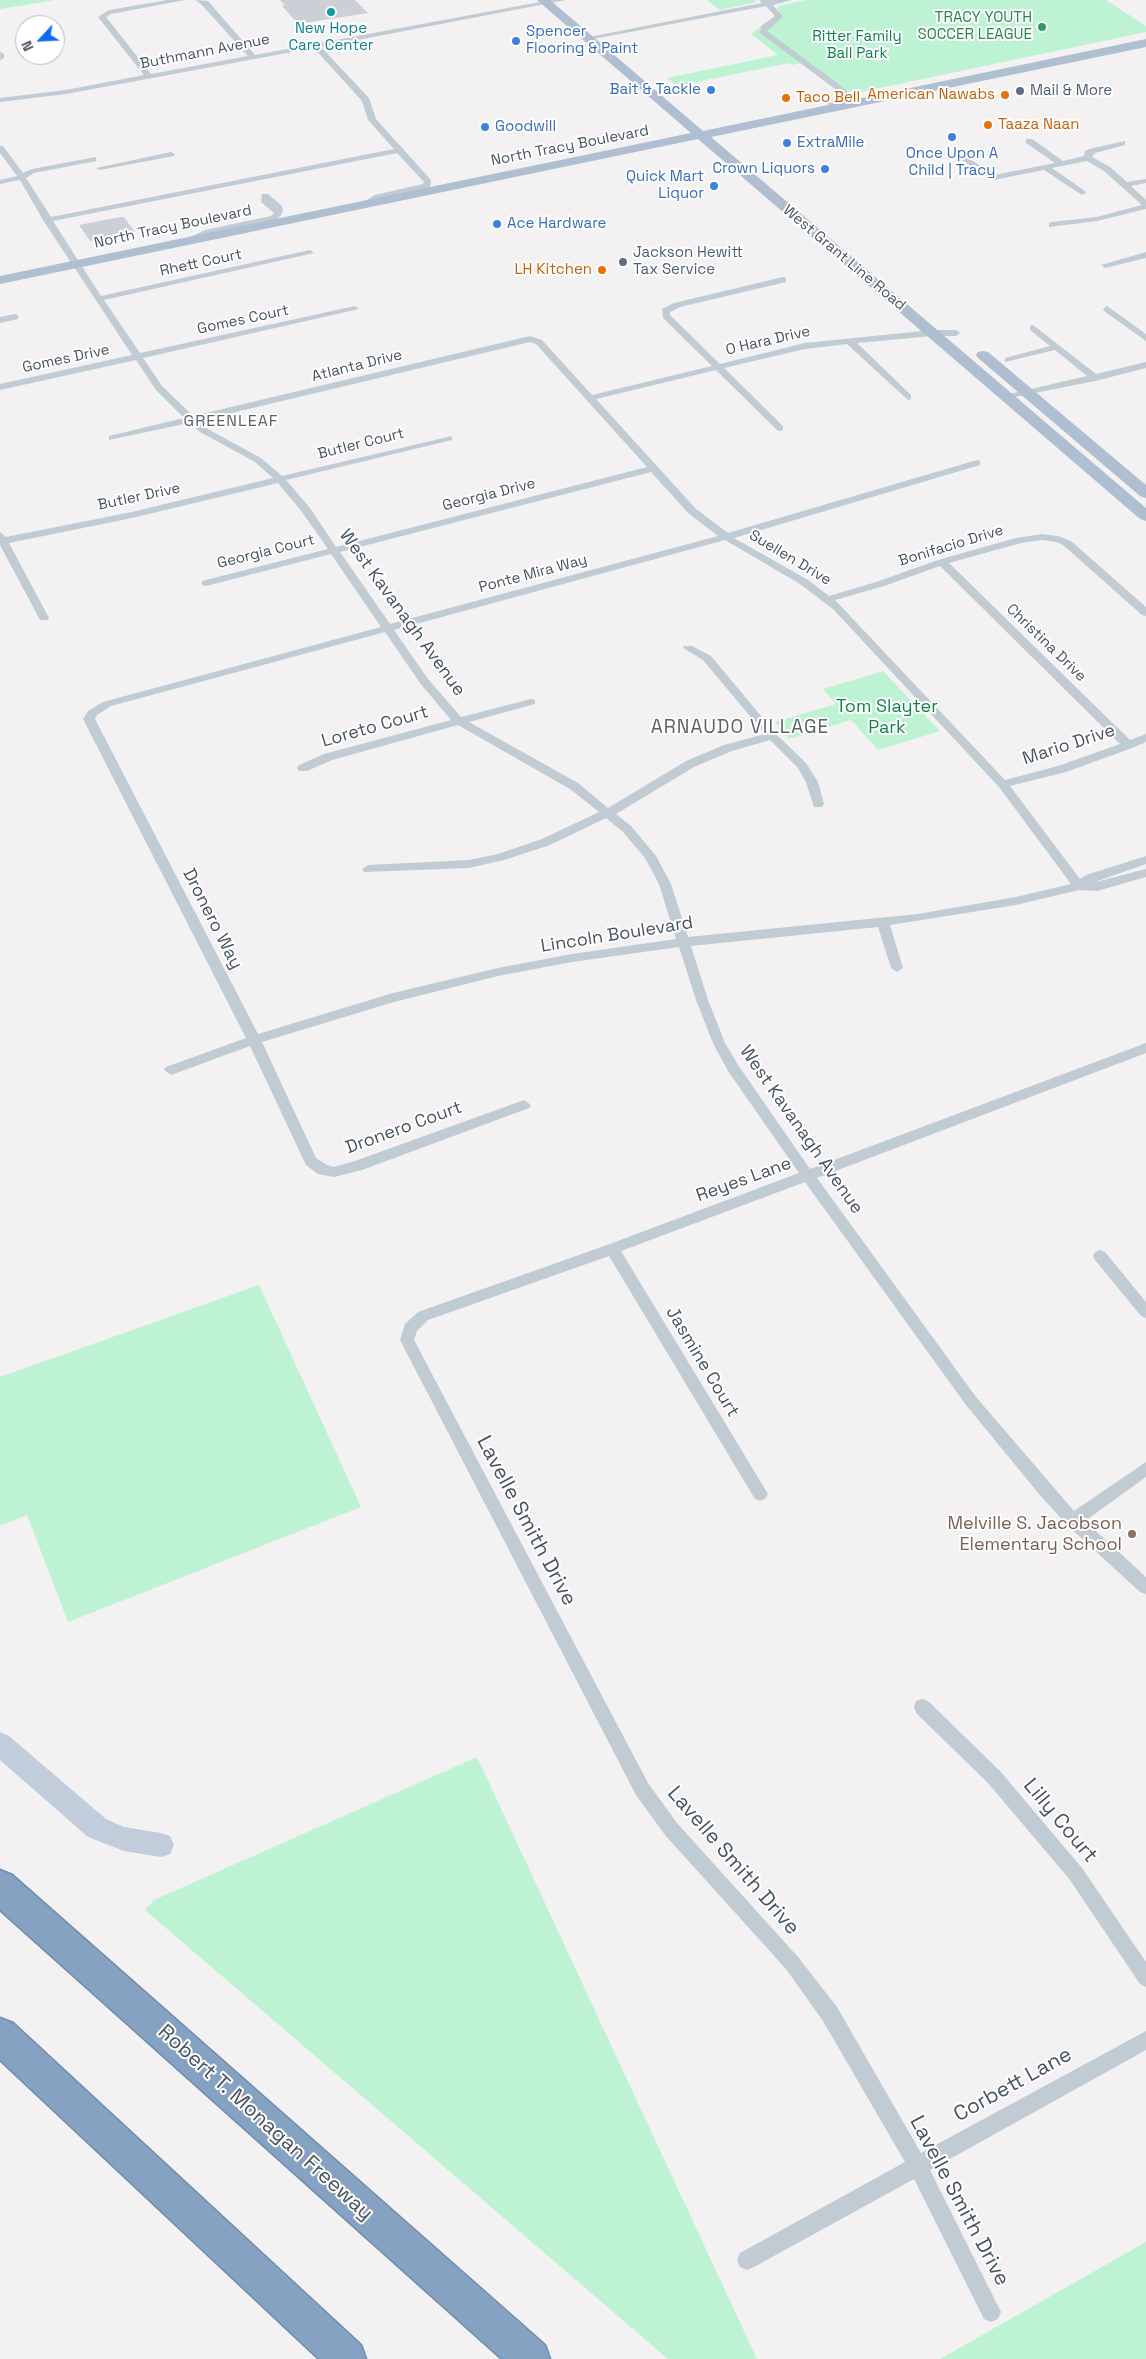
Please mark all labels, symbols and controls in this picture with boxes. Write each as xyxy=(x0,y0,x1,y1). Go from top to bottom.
marker: New Hope Care Center xyxy=(325,6,337,18)
place label: TRACY YOUTH SOCCER LEAGUE xyxy=(917,9,1032,44)
north arrow xyxy=(15,15,65,65)
place label: New Hope Care Center xyxy=(288,20,374,55)
marker: TRACY YOUTH SOCCER LEAGUE xyxy=(1036,21,1048,33)
place label: Spencer Flooring & Paint xyxy=(526,23,638,58)
park label: Ritter Family Ball Park xyxy=(812,28,902,63)
street label: Buthmann Avenue xyxy=(139,31,271,73)
marker: Spencer Flooring & Paint xyxy=(510,35,522,47)
text: N xyxy=(17,38,37,54)
place label: Bait & Tackle xyxy=(610,81,701,99)
place label: Mail & More xyxy=(1030,82,1112,100)
marker: Bait & Tackle xyxy=(705,84,717,96)
marker: Mail & More xyxy=(1014,85,1026,97)
place label: American Nawabs xyxy=(867,86,995,104)
place label: Taco Bell xyxy=(796,89,860,107)
marker: American Nawabs xyxy=(999,89,1011,101)
marker: Taco Bell xyxy=(780,92,792,104)
place label: Taaza Naan xyxy=(998,116,1079,134)
place label: Goodwill xyxy=(495,118,556,136)
marker: Taaza Naan xyxy=(982,119,994,131)
marker: Goodwill xyxy=(479,121,491,133)
street label: North Tracy Boulevard xyxy=(490,122,650,170)
marker: Once Upon A Child | Tracy xyxy=(946,131,958,143)
place label: ExtraMile xyxy=(797,134,864,152)
marker: ExtraMile xyxy=(781,137,793,149)
place label: Once Upon A Child | Tracy xyxy=(906,145,998,180)
place label: Crown Liquors xyxy=(712,160,815,178)
marker: Crown Liquors xyxy=(819,163,831,175)
place label: Quick Mart Liquor xyxy=(626,168,704,203)
marker: Quick Mart Liquor xyxy=(708,180,720,192)
street label: West Grant Line Road xyxy=(779,201,909,315)
street label: North Tracy Boulevard xyxy=(93,202,253,252)
place label: Ace Hardware xyxy=(507,215,606,233)
marker: Ace Hardware xyxy=(491,218,503,230)
place label: Jackson Hewitt Tax Service xyxy=(633,244,743,279)
street label: Rhett Court xyxy=(158,245,244,281)
marker: Jackson Hewitt Tax Service xyxy=(617,256,629,268)
place label: LH Kitchen xyxy=(514,261,592,279)
marker: LH Kitchen xyxy=(596,264,608,276)
street label: Gomes Court xyxy=(195,301,291,339)
street label: O Hara Drive xyxy=(724,323,812,359)
street label: Gomes Drive xyxy=(21,341,111,377)
street label: Atlanta Drive xyxy=(310,346,404,386)
district label: GREENLEAF xyxy=(182,412,280,432)
street label: Butler Court xyxy=(316,425,406,463)
street label: Georgia Drive xyxy=(441,475,537,515)
street label: Butler Drive xyxy=(96,479,182,515)
street label: Bonifacio Drive xyxy=(896,522,1006,570)
street label: West Kavanagh Avenue xyxy=(334,525,470,701)
street label: Suellen Drive xyxy=(746,526,834,590)
street label: Georgia Court xyxy=(215,531,317,573)
street label: Ponte Mira Way xyxy=(477,551,589,597)
street label: Christina Drive xyxy=(1002,600,1090,686)
park label: Tom Slayter Park xyxy=(836,696,938,739)
street label: Loreto Court xyxy=(319,701,431,753)
district label: ARNAUDO VILLAGE xyxy=(649,717,831,739)
street label: Mario Drive xyxy=(1020,720,1118,770)
street label: Dronero Way xyxy=(177,865,247,973)
street label: Lincoln Boulevard xyxy=(539,912,695,958)
street label: West Kavanagh Avenue xyxy=(735,1042,867,1218)
street label: Dronero Court xyxy=(343,1097,465,1159)
street label: Reyes Lane xyxy=(693,1153,795,1207)
street label: Jasmine Court xyxy=(661,1303,743,1421)
street label: Lavelle Smith Drive xyxy=(471,1432,581,1610)
place label: Melville S. Jacobson Elementary School xyxy=(947,1513,1122,1556)
marker: Melville S. Jacobson Elementary School xyxy=(1126,1528,1138,1540)
street label: Lilly Court xyxy=(1018,1774,1102,1868)
street label: Lavelle Smith Drive xyxy=(662,1782,804,1940)
street label: Robert T. Monagan Freeway xyxy=(152,2020,378,2226)
street label: Corbett Lane xyxy=(950,2042,1076,2128)
street label: Lavelle Smith Drive xyxy=(904,2112,1014,2290)

